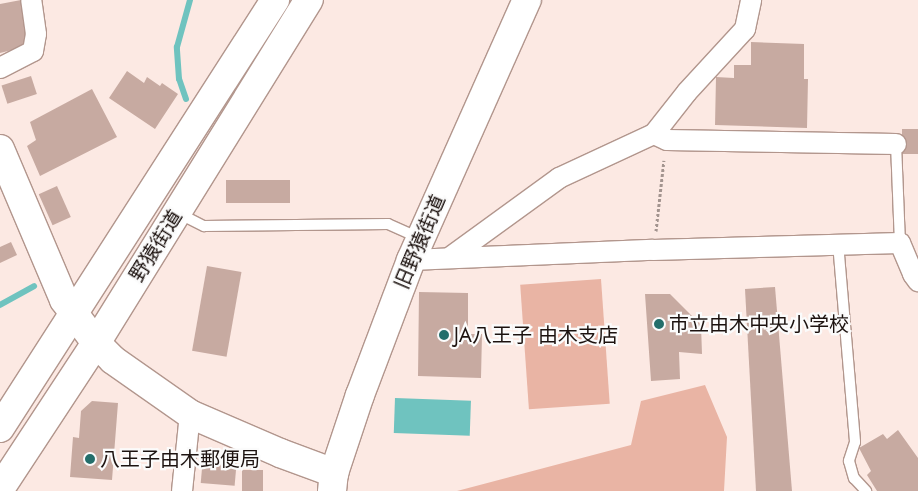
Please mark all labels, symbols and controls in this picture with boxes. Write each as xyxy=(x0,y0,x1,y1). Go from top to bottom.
street label: 旧野猿街道 xyxy=(389,191,451,293)
street label: 野猿街道 xyxy=(125,206,187,286)
place label: 市立由木中央小学校 xyxy=(669,312,849,336)
marker: 市立由木中央小学校 xyxy=(653,318,665,330)
place label: JA八王子 由木支店 xyxy=(454,323,618,347)
marker: JA八王子 由木支店 xyxy=(438,329,450,341)
place label: 八王子由木郵便局 xyxy=(100,447,260,471)
marker: 八王子由木郵便局 xyxy=(84,453,96,465)

